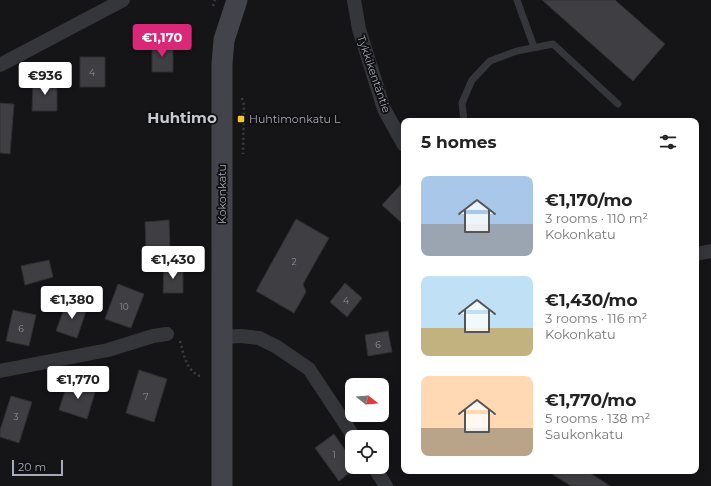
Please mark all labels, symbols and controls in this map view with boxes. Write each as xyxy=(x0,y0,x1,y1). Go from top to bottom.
pin: €1,170 xyxy=(129,24,195,58)
text: €1,170 xyxy=(142,29,182,45)
street label: Tykkikentäntie xyxy=(354,33,394,115)
pin: €936 xyxy=(21,62,69,96)
text: €936 xyxy=(28,67,62,83)
house number: 4 xyxy=(89,67,95,78)
district label: Huhtimo xyxy=(147,108,217,127)
place label: Huhtimonkatu L xyxy=(249,112,341,126)
marker: Huhtimonkatu L xyxy=(236,114,246,124)
icon: filters xyxy=(657,131,679,153)
text: 5 homes xyxy=(421,132,497,152)
street label: Kokonkatu xyxy=(215,164,229,224)
text: €1,170/mo xyxy=(545,190,632,210)
icon: home xyxy=(453,192,501,240)
text: 3 rooms · 110 m² xyxy=(545,210,648,226)
text: Kokonkatu xyxy=(545,226,616,242)
pin: €1,430 xyxy=(140,246,206,280)
text: €1,430 xyxy=(151,251,195,267)
house number: 2 xyxy=(291,256,297,267)
pin: €1,380 xyxy=(39,286,105,320)
text: €1,430/mo xyxy=(545,290,638,310)
text: €1,380 xyxy=(50,291,94,307)
icon: home xyxy=(453,292,501,340)
house number: 4 xyxy=(343,295,349,306)
house number: 10 xyxy=(119,301,129,312)
text: 3 rooms · 116 m² xyxy=(545,310,647,326)
house number: 6 xyxy=(18,323,24,334)
text: Kokonkatu xyxy=(545,326,616,342)
house number: 6 xyxy=(375,339,381,350)
pin: €1,770 xyxy=(45,366,111,400)
text: €1,770 xyxy=(56,371,100,387)
north arrow xyxy=(345,378,389,422)
map controls xyxy=(345,378,389,474)
text: €1,770/mo xyxy=(545,390,636,410)
house number: 7 xyxy=(143,391,149,402)
icon: home xyxy=(453,392,501,440)
text: 5 rooms · 138 m² xyxy=(545,410,650,426)
house number: 3 xyxy=(13,411,19,422)
text: Saukonkatu xyxy=(545,426,623,442)
button: locate xyxy=(345,430,389,474)
house number: 1 xyxy=(332,449,336,460)
scale bar xyxy=(12,458,63,477)
text: 20 m xyxy=(18,460,46,474)

